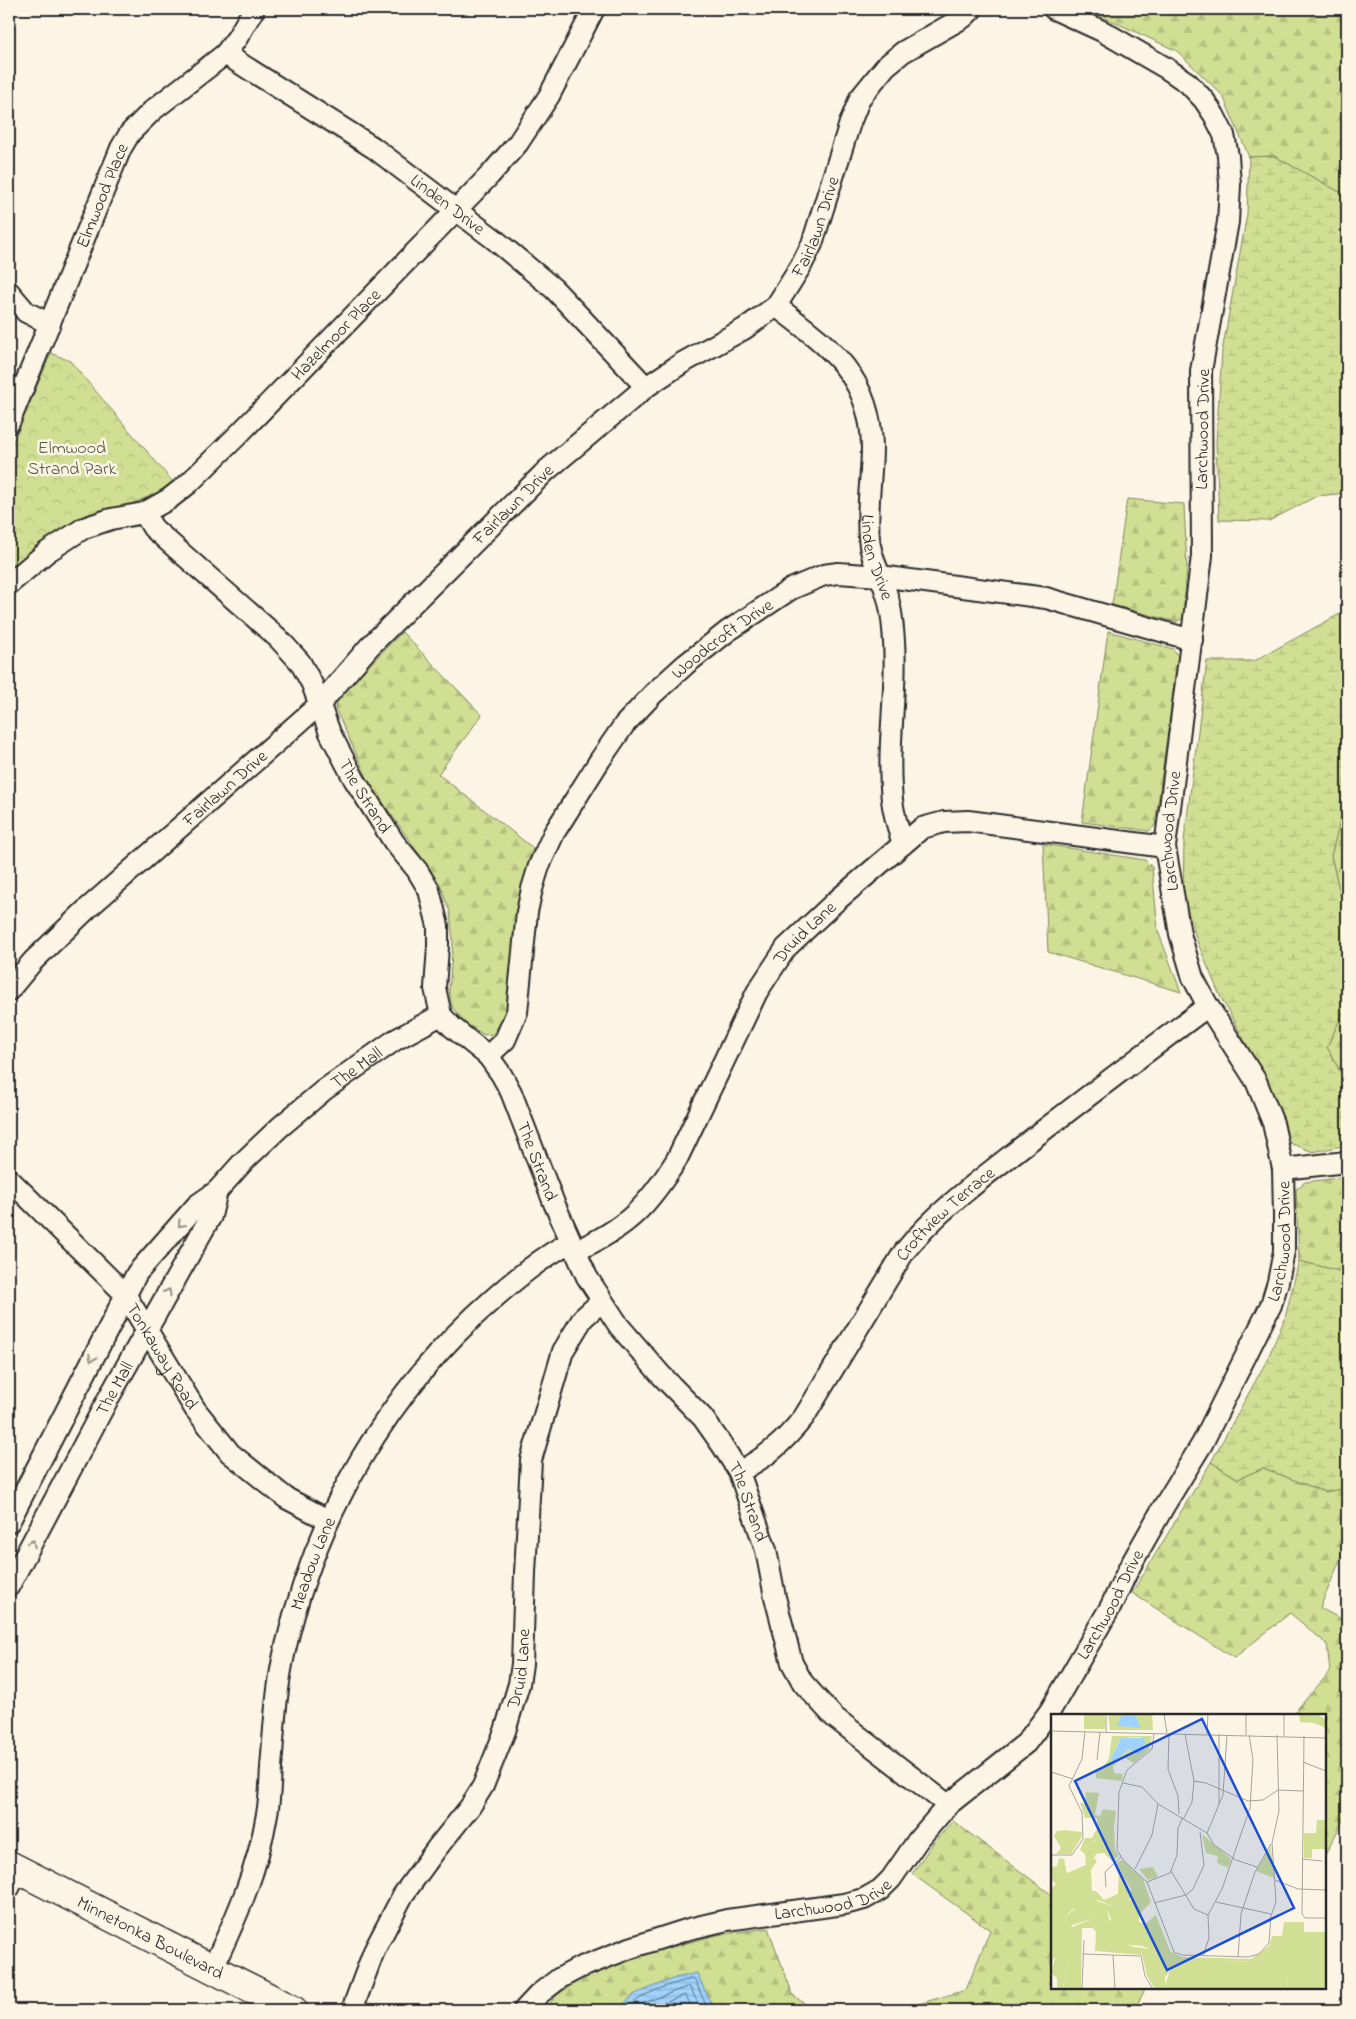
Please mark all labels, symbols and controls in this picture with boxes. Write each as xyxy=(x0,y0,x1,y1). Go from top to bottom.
street label: Elmwood Place xyxy=(71,138,137,252)
street label: Linden Drive xyxy=(404,169,490,243)
street label: Fairlawn Drive xyxy=(785,173,848,284)
street label: Hazelmoor Place xyxy=(286,283,389,388)
street label: Larchwood Drive xyxy=(1190,367,1218,490)
park label: Elmwood Strand Park xyxy=(28,436,117,483)
street label: Fairlawn Drive xyxy=(467,458,561,553)
street label: Linden Drive xyxy=(853,514,899,605)
street label: Woodcroft Drive xyxy=(666,593,780,686)
street label: Fairlawn Drive xyxy=(177,744,275,835)
street label: The Strand xyxy=(331,755,397,839)
street label: Larchwood Drive xyxy=(1153,769,1190,893)
street label: Druid Lane xyxy=(767,895,844,971)
street label: The Mall xyxy=(326,1041,389,1096)
street label: The Strand xyxy=(509,1118,563,1205)
street label: Croftview Terrace xyxy=(890,1161,1002,1267)
street label: Larchwood Drive xyxy=(1262,1180,1299,1305)
one-way arrow xyxy=(177,1218,186,1227)
one-way arrow xyxy=(161,1289,171,1298)
street label: Tonkaway Road xyxy=(119,1299,204,1415)
one-way arrow xyxy=(88,1353,98,1362)
street label: The Mall xyxy=(90,1357,141,1421)
street label: The Strand xyxy=(720,1457,773,1545)
street label: Meadow Lane xyxy=(285,1513,344,1614)
one-way arrow xyxy=(25,1539,35,1548)
street label: Larchwood Drive xyxy=(1072,1545,1152,1665)
street label: Druid Lane xyxy=(501,1627,538,1713)
inset map xyxy=(1051,1714,1326,1989)
street label: Larchwood Drive xyxy=(773,1873,900,1928)
street label: Minnetonka Boulevard xyxy=(72,1891,228,1987)

